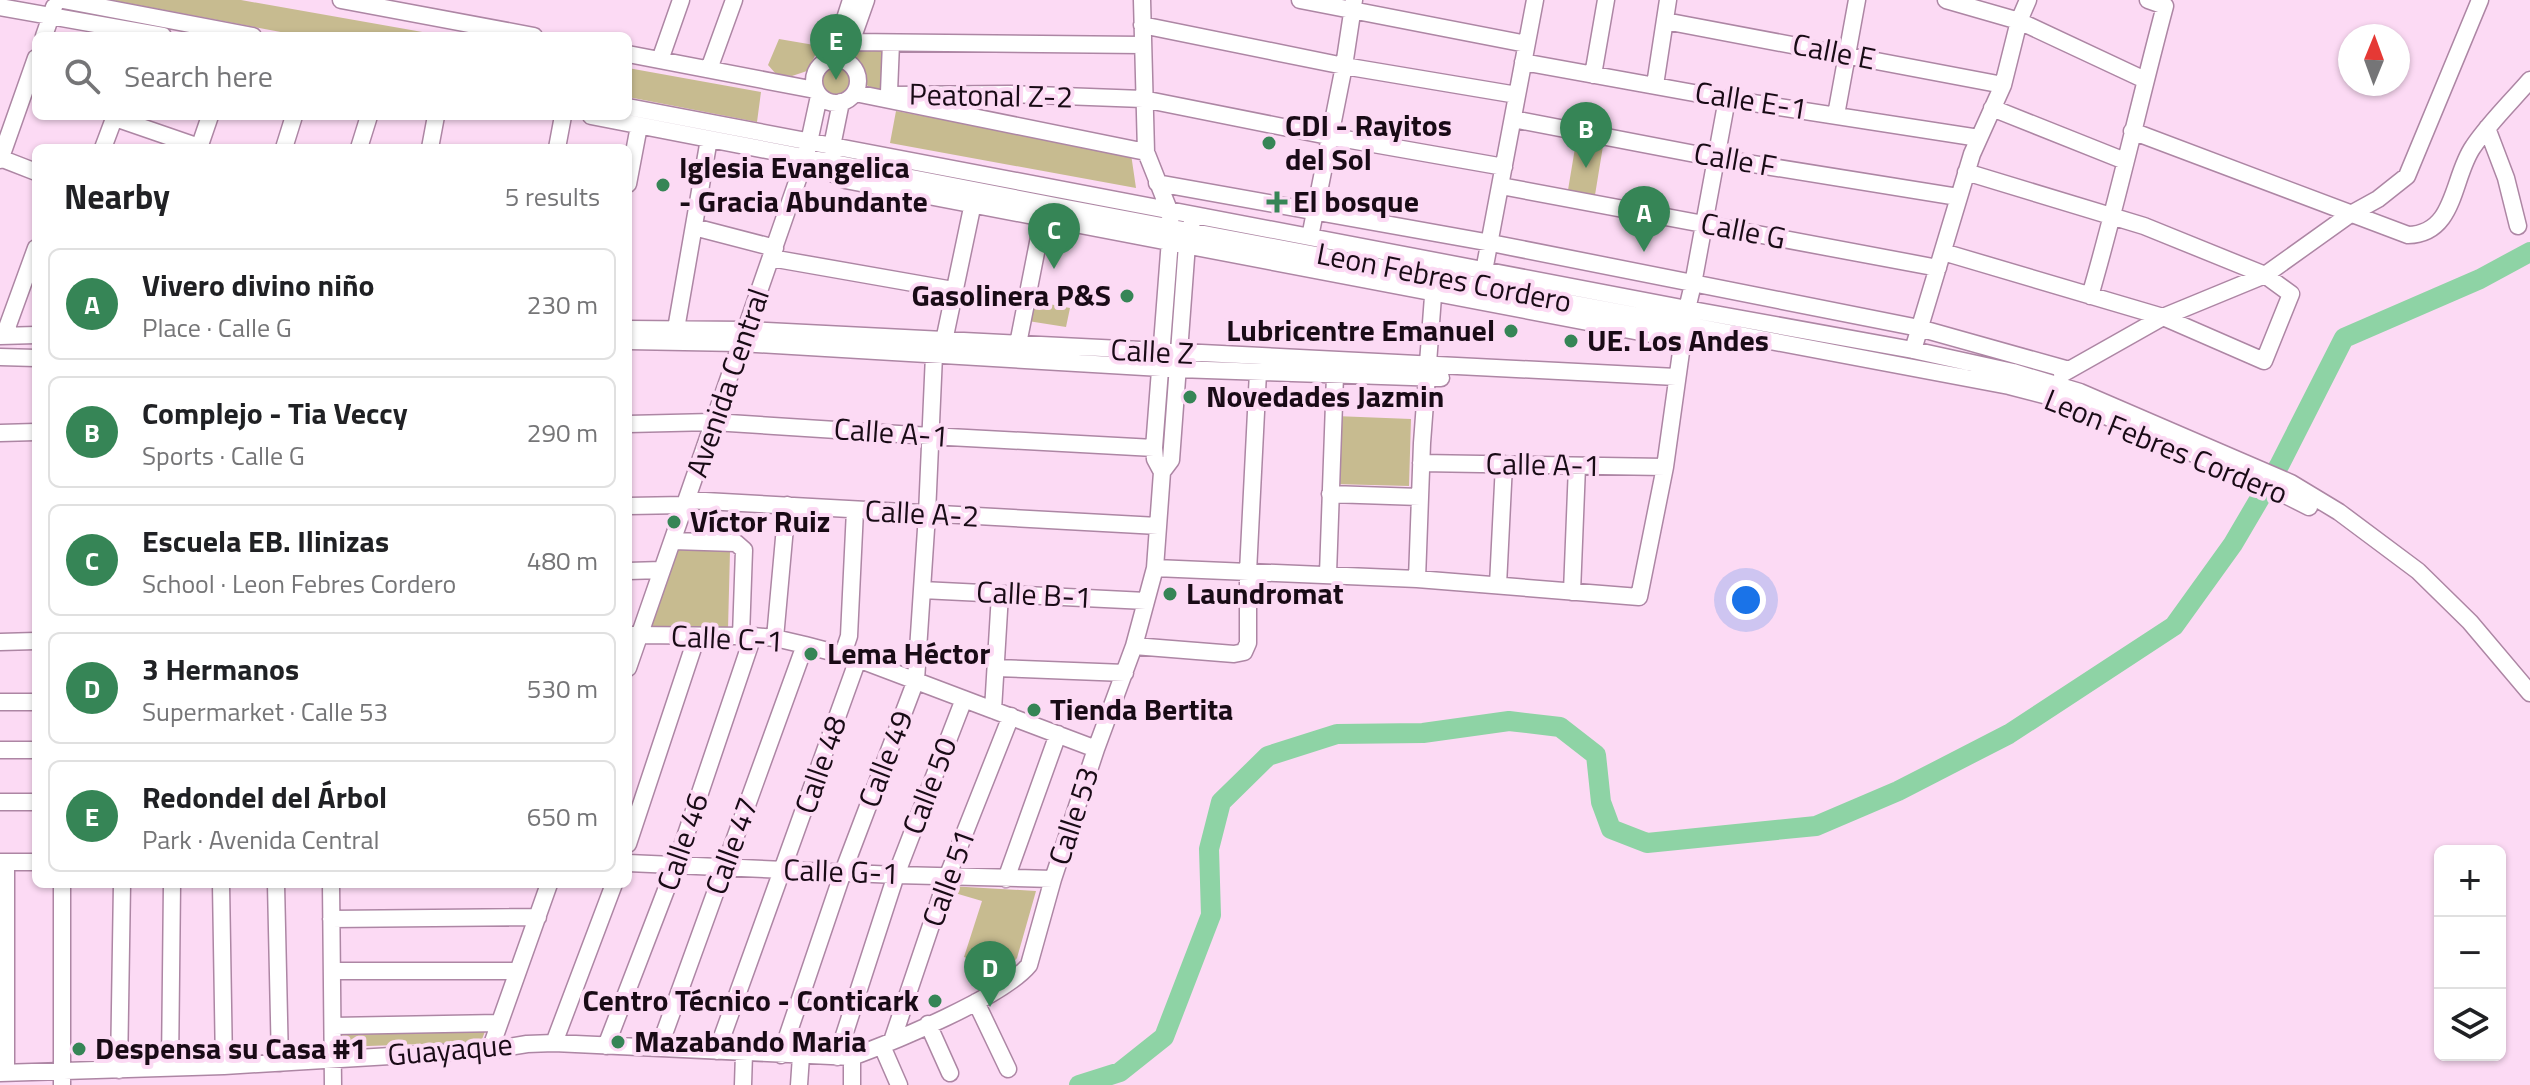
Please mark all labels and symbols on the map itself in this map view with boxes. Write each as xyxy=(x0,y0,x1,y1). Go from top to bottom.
pin: E xyxy=(810,14,862,80)
street label: Calle E xyxy=(1789,20,1880,82)
north arrow xyxy=(2338,24,2410,96)
street label: Calle E-1 xyxy=(1692,68,1810,132)
street label: Peatonal Z-2 xyxy=(909,71,1073,119)
place label: CDI - Rayitos del Sol xyxy=(1285,102,1452,182)
pin: B xyxy=(1560,102,1612,168)
street label: Calle F xyxy=(1690,129,1780,189)
marker: CDI - Rayitos del Sol xyxy=(1260,134,1278,152)
place label: Iglesia Evangelica - Gracia Abundante xyxy=(679,144,928,224)
marker: Iglesia Evangelica - Gracia Abundante xyxy=(654,176,672,194)
place label: El bosque xyxy=(1293,178,1419,224)
pin: A xyxy=(1618,186,1670,252)
marker: El bosque xyxy=(1268,193,1286,211)
street label: Calle G xyxy=(1697,199,1790,261)
pin: C xyxy=(1028,203,1080,269)
street label: Leon Febres Cordero xyxy=(1313,230,1576,324)
place label: Gasolinera P&S xyxy=(911,272,1111,318)
street label: Avenida Central xyxy=(673,282,781,483)
marker: Gasolinera P&S xyxy=(1118,287,1136,305)
place label: Lubricentre Emanuel xyxy=(1226,307,1495,353)
place label: UE. Los Andes xyxy=(1587,317,1769,363)
marker: Lubricentre Emanuel xyxy=(1502,322,1520,340)
street label: Calle Z xyxy=(1109,326,1195,376)
marker: UE. Los Andes xyxy=(1562,332,1580,350)
place label: Novedades Jazmin xyxy=(1206,373,1444,419)
street label: Leon Febres Cordero xyxy=(2038,376,2295,516)
marker: Novedades Jazmin xyxy=(1181,388,1199,406)
street label: Calle A-1 xyxy=(832,405,950,459)
street label: Calle A-1 xyxy=(1485,440,1601,488)
street label: Calle A-2 xyxy=(864,487,980,539)
place label: Víctor Ruiz xyxy=(690,498,830,544)
marker: Víctor Ruiz xyxy=(665,513,683,531)
street label: Calle B-1 xyxy=(975,568,1093,620)
place label: Laundromat xyxy=(1186,570,1344,616)
your location xyxy=(1726,580,1766,620)
marker: Laundromat xyxy=(1161,585,1179,603)
street label: Calle C-1 xyxy=(670,612,784,664)
place label: Lema Héctor xyxy=(827,630,990,676)
marker: Lema Héctor xyxy=(802,645,820,663)
place label: Tienda Bertita xyxy=(1050,686,1233,732)
marker: Tienda Bertita xyxy=(1025,701,1043,719)
street label: Calle 49 xyxy=(846,703,925,814)
street label: Calle 48 xyxy=(782,710,858,820)
street label: Calle 50 xyxy=(890,730,969,841)
street label: Calle 53 xyxy=(1036,761,1110,871)
street label: Calle 46 xyxy=(644,787,720,897)
street label: Calle 47 xyxy=(692,791,770,901)
street label: Calle 51 xyxy=(909,823,987,933)
street label: Calle G-1 xyxy=(783,846,899,896)
pin: D xyxy=(964,941,1016,1007)
place label: Centro Técnico - Conticark xyxy=(582,977,920,1023)
marker: Centro Técnico - Conticark xyxy=(926,992,944,1010)
place label: Mazabando Maria xyxy=(634,1018,867,1064)
street label: Guayaque xyxy=(385,1021,514,1077)
place label: Despensa su Casa #1 xyxy=(95,1025,367,1071)
marker: Mazabando Maria xyxy=(609,1033,627,1051)
marker: Despensa su Casa #1 xyxy=(70,1040,88,1058)

